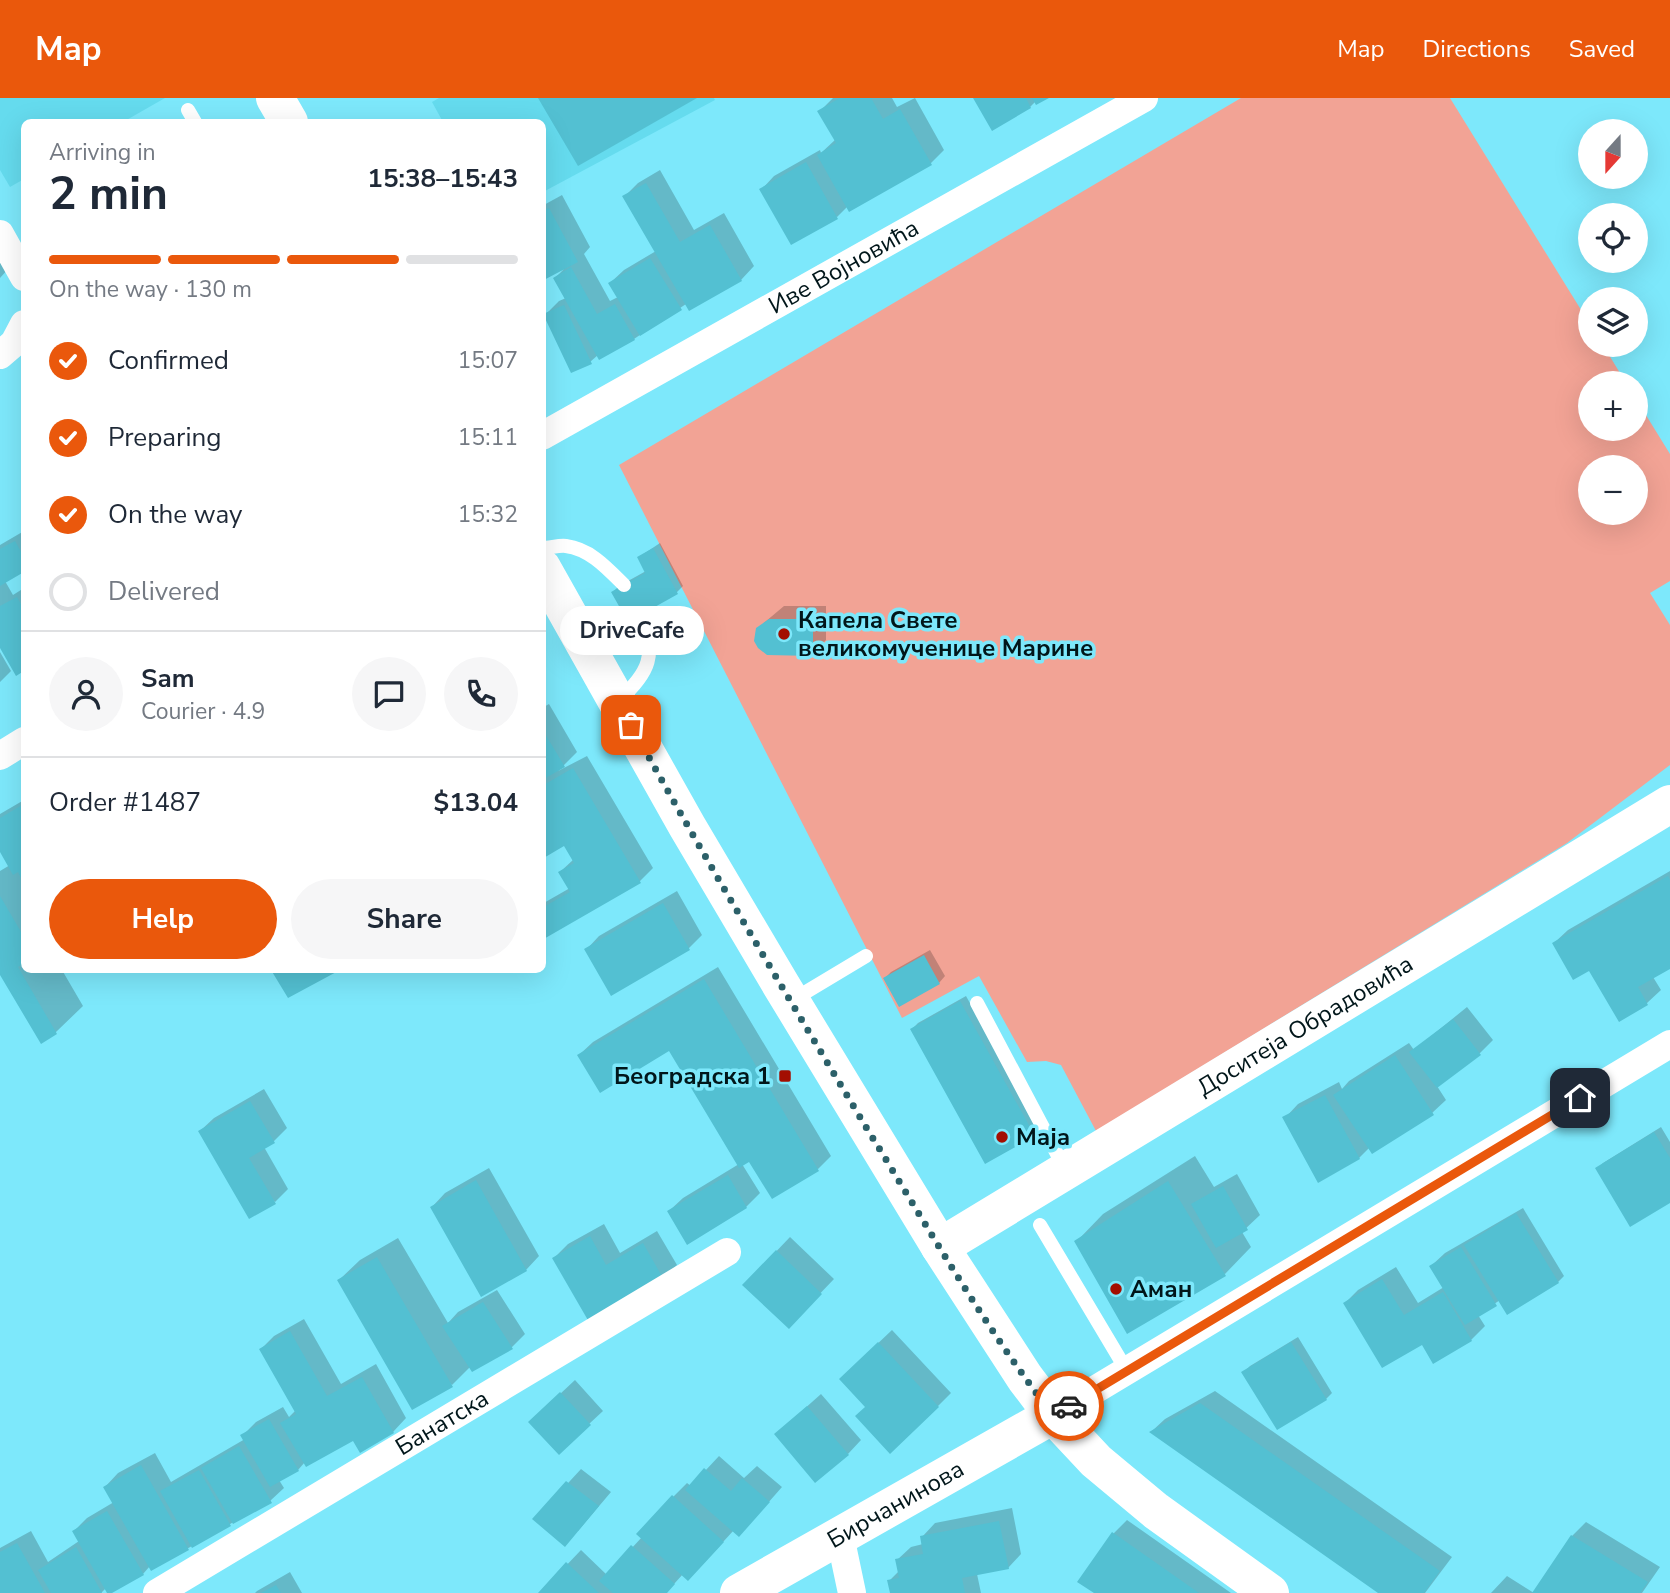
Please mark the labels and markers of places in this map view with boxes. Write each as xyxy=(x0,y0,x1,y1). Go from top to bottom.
place label: Капела Свете великомученице Марине xyxy=(798,604,1093,664)
callout: DriveCafe xyxy=(559,606,703,655)
marker: Капела Свете великомученице Марине xyxy=(776,626,792,642)
pin xyxy=(601,695,661,755)
place label: Београдска 1 xyxy=(614,1060,771,1092)
marker: Београдска 1 xyxy=(777,1068,793,1084)
pin xyxy=(1550,1068,1610,1128)
place label: Маја xyxy=(1016,1121,1070,1153)
marker: Маја xyxy=(994,1129,1010,1145)
place label: Аман xyxy=(1130,1273,1192,1305)
marker: Аман xyxy=(1108,1281,1124,1297)

